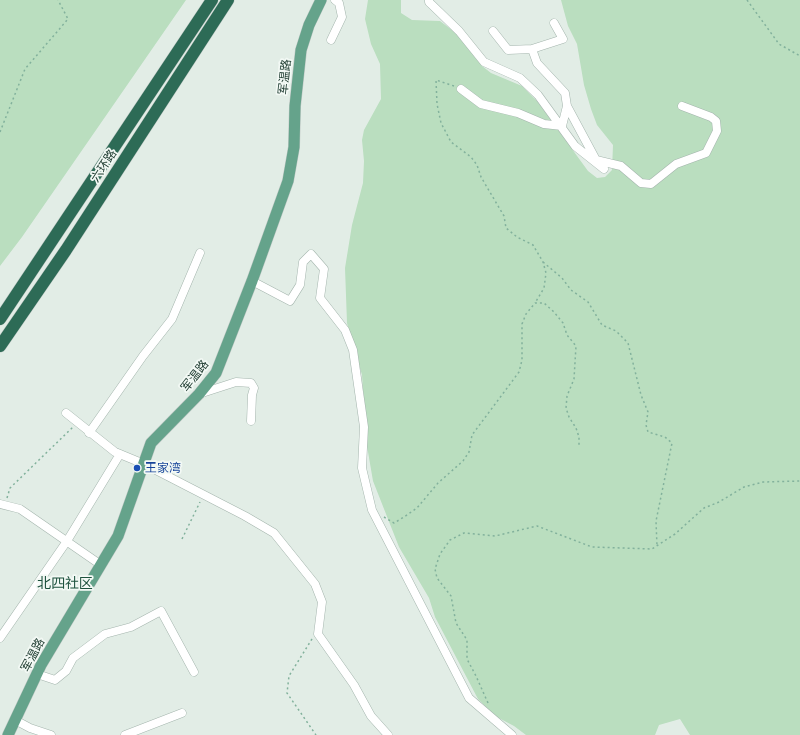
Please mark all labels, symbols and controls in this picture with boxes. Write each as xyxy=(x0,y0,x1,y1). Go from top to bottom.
street label: 军温路 xyxy=(276,58,294,96)
street label: 六环路 xyxy=(88,147,120,185)
street label: 军温路 xyxy=(178,357,212,395)
place label: 王家湾 xyxy=(145,461,181,475)
marker: 王家湾 xyxy=(132,463,142,473)
district label: 北四社区 xyxy=(37,576,93,592)
street label: 军温路 xyxy=(18,636,48,674)

